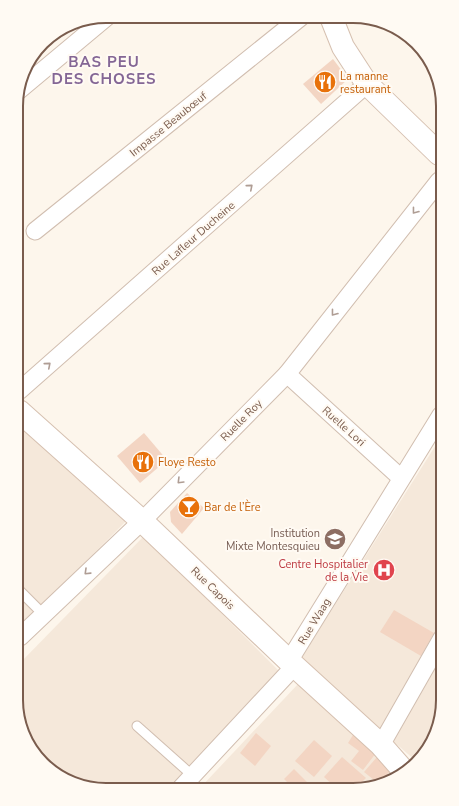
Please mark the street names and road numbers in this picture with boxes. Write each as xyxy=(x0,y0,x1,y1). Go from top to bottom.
street label: Impasse Beaubœuf xyxy=(127,88,210,160)
street label: Rue Lafleur Ducheine xyxy=(148,198,238,279)
street label: Ruelle Roy xyxy=(217,396,266,445)
street label: Ruelle Lori xyxy=(319,403,368,450)
street label: Rue Capois xyxy=(187,564,238,613)
street label: Rue Waag xyxy=(295,595,334,647)

